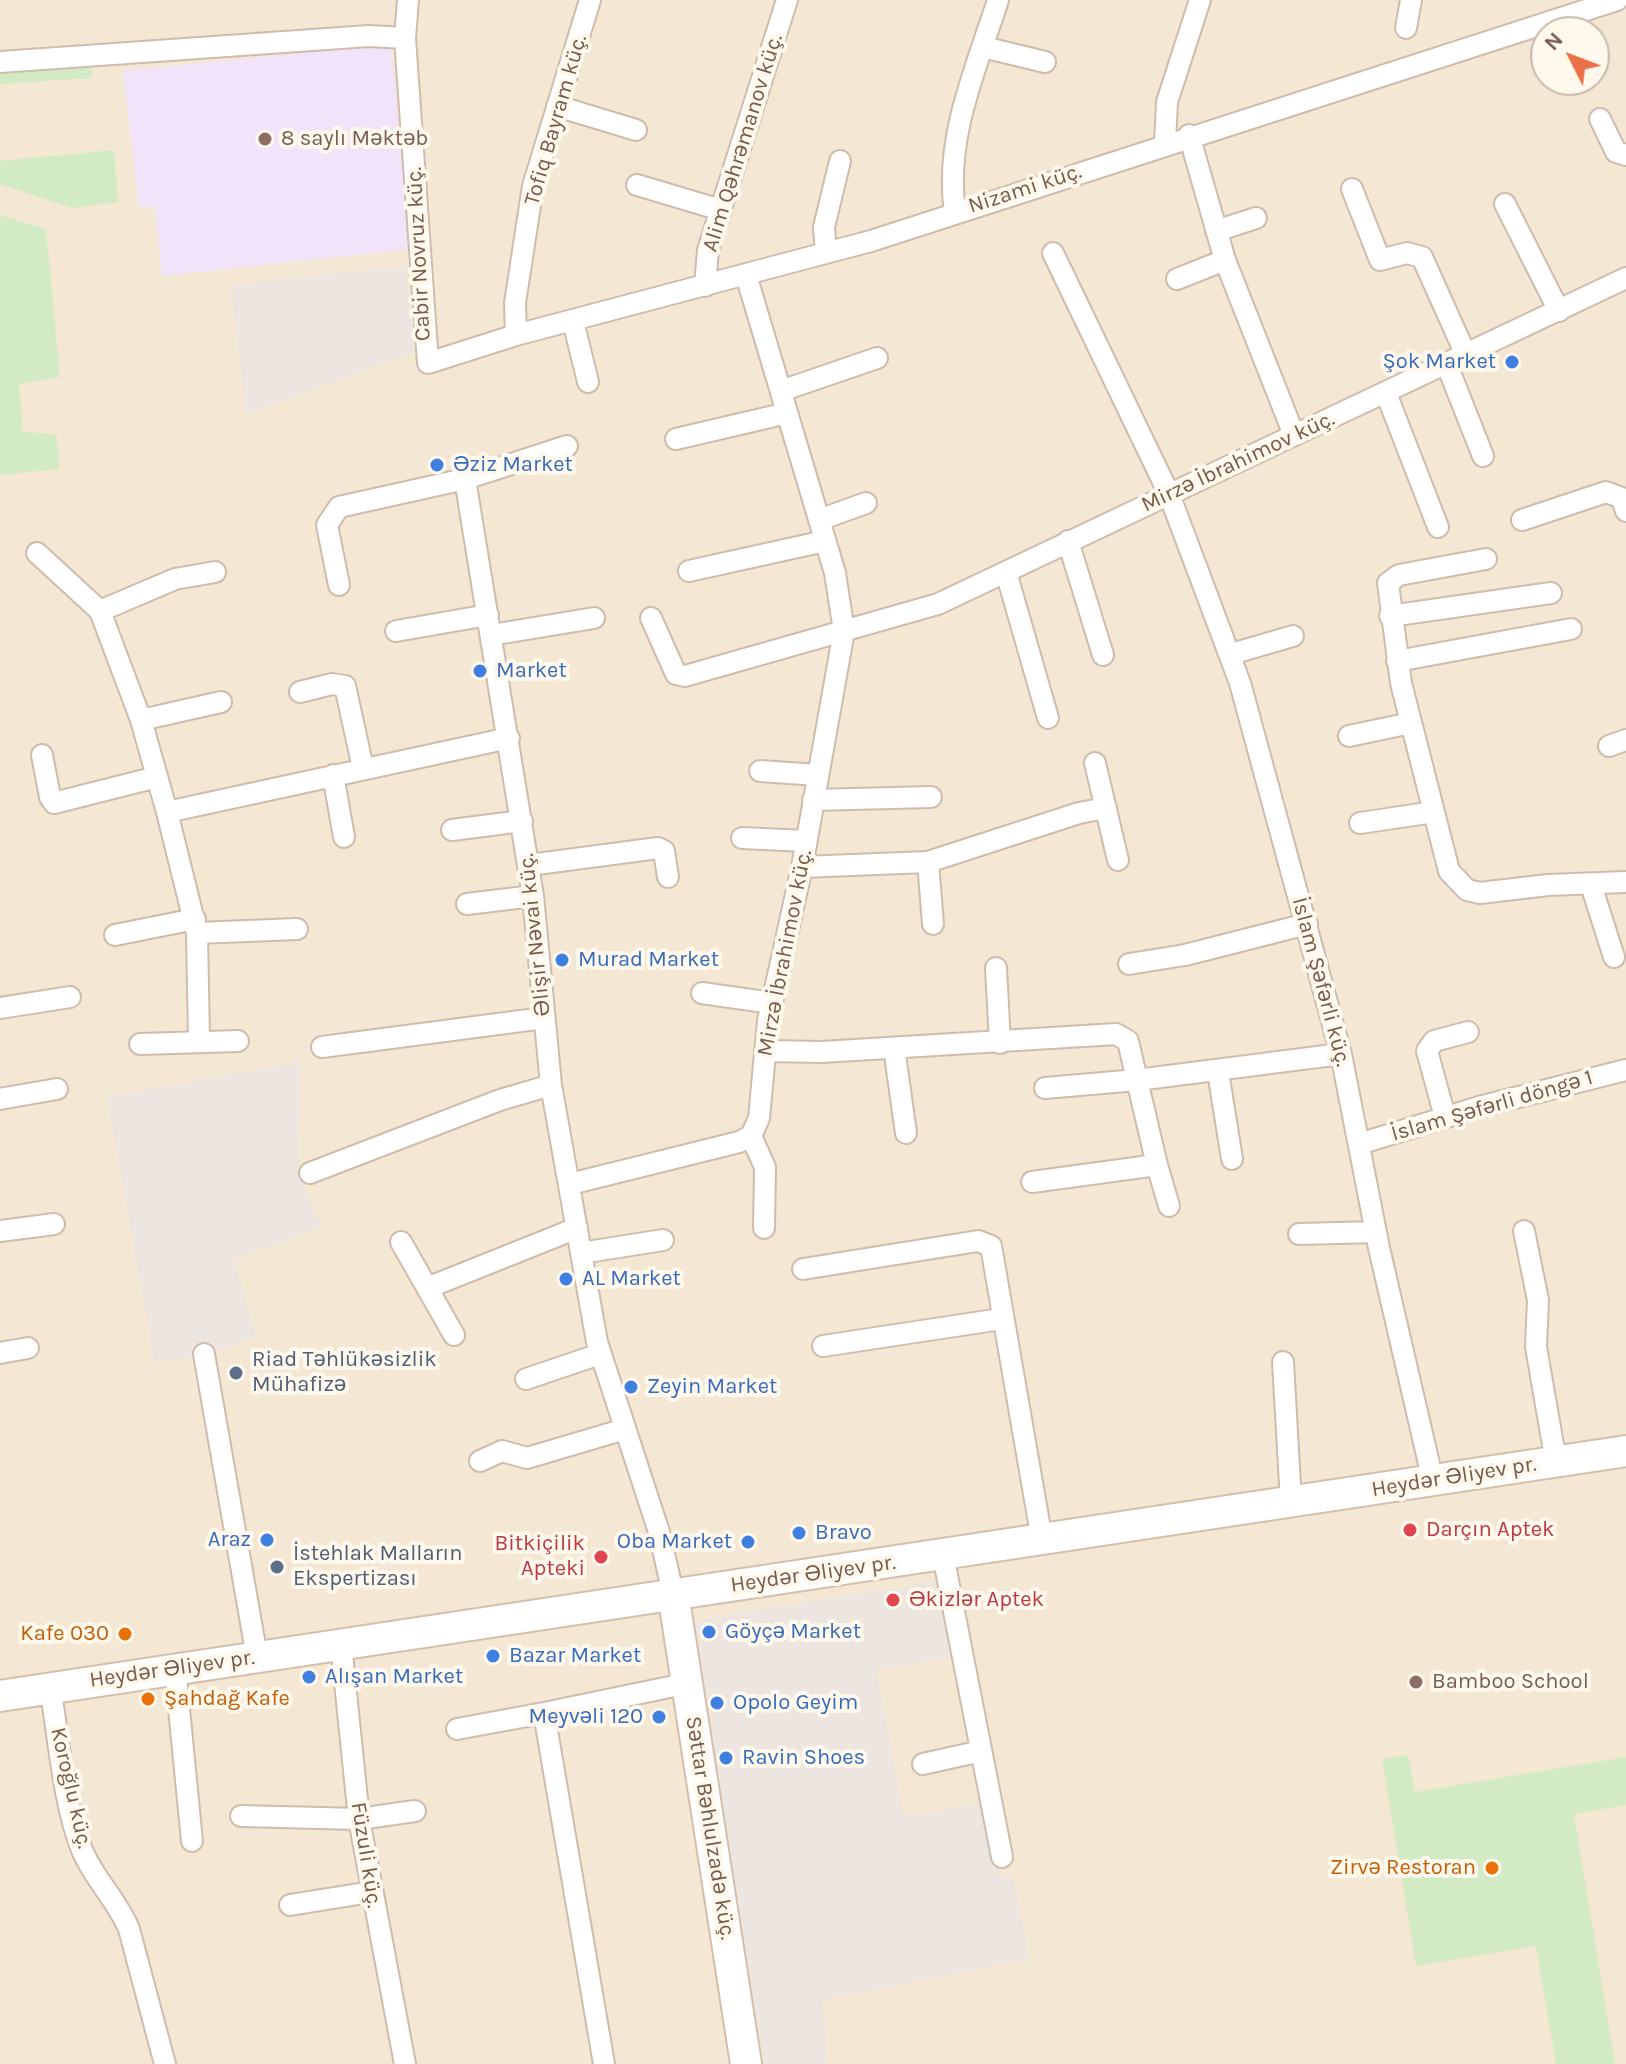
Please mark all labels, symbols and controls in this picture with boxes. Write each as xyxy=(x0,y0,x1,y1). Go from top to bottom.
north arrow xyxy=(1530,16,1610,96)
text: N xyxy=(1539,27,1569,56)
street label: Alim Qəhrəmanov küç. xyxy=(697,31,789,255)
street label: Tofiq Bayram küç. xyxy=(519,32,593,208)
place label: 8 saylı Məktəb xyxy=(281,126,428,152)
marker: 8 saylı Məktəb xyxy=(256,130,274,148)
street label: Nizami küç. xyxy=(965,158,1085,220)
street label: Cabir Novruz küç. xyxy=(401,166,437,342)
place label: Şok Market xyxy=(1382,349,1496,375)
marker: Şok Market xyxy=(1503,353,1521,371)
street label: Mirzə İbrahimov küç. xyxy=(1137,406,1339,518)
place label: Əziz Market xyxy=(453,452,573,478)
marker: Əziz Market xyxy=(428,456,446,474)
place label: Market xyxy=(496,658,567,684)
marker: Market xyxy=(471,662,489,680)
street label: Mirzə İbrahimov küç. xyxy=(752,847,818,1059)
street label: Əlişir Nəvai küç. xyxy=(513,852,557,1018)
street label: İslam Şəfərli küç. xyxy=(1286,895,1356,1069)
place label: Murad Market xyxy=(578,947,719,973)
marker: Murad Market xyxy=(553,951,571,969)
street label: İslam Şəfərli döngə 1 xyxy=(1388,1065,1596,1147)
place label: AL Market xyxy=(582,1266,681,1292)
marker: AL Market xyxy=(557,1270,575,1288)
place label: Riad Təhlükəsizlik Mühafizə xyxy=(252,1347,437,1398)
marker: Riad Təhlükəsizlik Mühafizə xyxy=(227,1364,245,1382)
place label: Zeyin Market xyxy=(647,1374,777,1400)
marker: Zeyin Market xyxy=(622,1378,640,1396)
street label: Heydər Əliyev pr. xyxy=(1370,1451,1538,1503)
place label: Darçın Aptek xyxy=(1426,1517,1554,1543)
place label: Bravo xyxy=(815,1520,872,1546)
marker: Darçın Aptek xyxy=(1401,1521,1419,1539)
marker: Bravo xyxy=(790,1524,808,1542)
place label: Araz xyxy=(208,1527,251,1553)
place label: Oba Market xyxy=(617,1529,732,1555)
marker: Araz xyxy=(258,1531,276,1549)
place label: Bitkiçilik Apteki xyxy=(495,1531,585,1582)
marker: Oba Market xyxy=(739,1533,757,1551)
place label: İstehlak Malların Ekspertizası xyxy=(293,1541,462,1592)
marker: Bitkiçilik Apteki xyxy=(592,1548,610,1566)
street label: Heydər Əliyev pr. xyxy=(729,1549,897,1599)
marker: İstehlak Malların Ekspertizası xyxy=(268,1558,286,1576)
place label: Əkizlər Aptek xyxy=(909,1587,1044,1613)
marker: Əkizlər Aptek xyxy=(884,1591,902,1609)
place label: Göyçə Market xyxy=(725,1619,861,1645)
place label: Kafe 030 xyxy=(20,1621,109,1647)
marker: Göyçə Market xyxy=(700,1623,718,1641)
marker: Kafe 030 xyxy=(116,1625,134,1643)
place label: Bazar Market xyxy=(509,1643,641,1669)
street label: Heydər Əliyev pr. xyxy=(88,1644,256,1694)
marker: Bazar Market xyxy=(484,1647,502,1665)
place label: Alışan Market xyxy=(325,1664,463,1690)
marker: Alışan Market xyxy=(300,1668,318,1686)
place label: Bamboo School xyxy=(1432,1669,1589,1695)
marker: Bamboo School xyxy=(1407,1673,1425,1691)
place label: Şahdağ Kafe xyxy=(164,1686,290,1712)
marker: Şahdağ Kafe xyxy=(139,1690,157,1708)
place label: Opolo Geyim xyxy=(733,1690,858,1716)
marker: Opolo Geyim xyxy=(708,1694,726,1712)
place label: Meyvəli 120 xyxy=(529,1704,643,1730)
marker: Meyvəli 120 xyxy=(650,1708,668,1726)
street label: Səttar Bəhlulzadə küç. xyxy=(679,1714,741,1942)
street label: Koroğlu küç. xyxy=(44,1725,98,1851)
place label: Ravin Shoes xyxy=(742,1745,865,1771)
marker: Ravin Shoes xyxy=(717,1749,735,1767)
street label: Füzuli küç. xyxy=(345,1800,387,1910)
place label: Zirvə Restoran xyxy=(1330,1855,1476,1881)
marker: Zirvə Restoran xyxy=(1483,1859,1501,1877)

